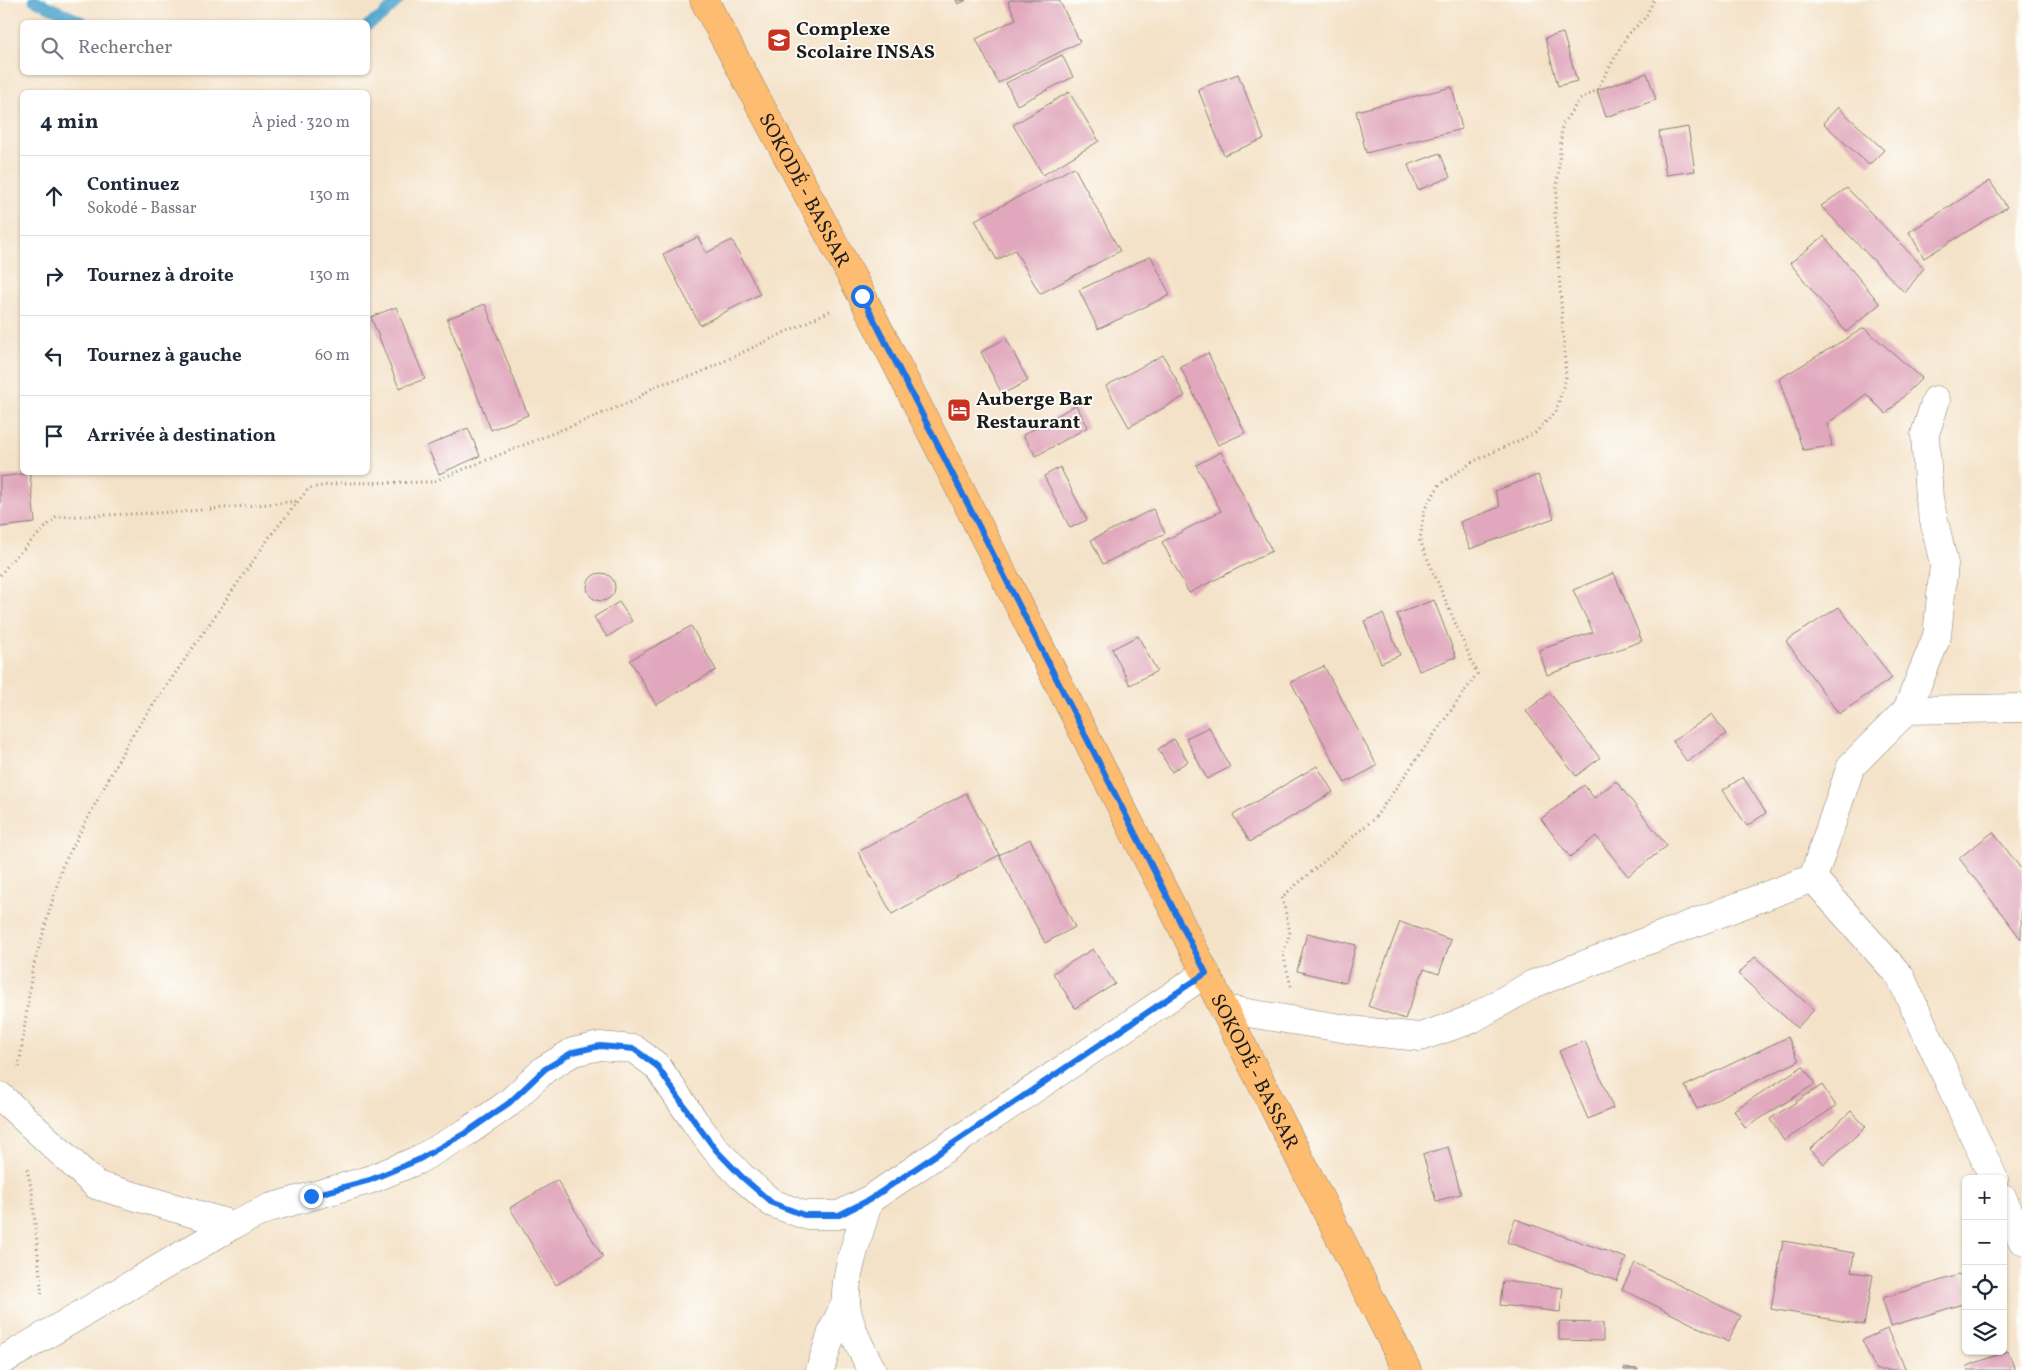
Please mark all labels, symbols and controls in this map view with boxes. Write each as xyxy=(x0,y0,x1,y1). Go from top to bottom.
place label: Complexe Scolaire INSAS xyxy=(796,16,935,67)
search box xyxy=(20,20,370,75)
school or university icon: Complexe Scolaire INSAS xyxy=(766,27,792,53)
icon: search xyxy=(38,34,66,62)
text: Rechercher xyxy=(78,35,172,61)
text: 4 min xyxy=(40,108,99,137)
street label: SOKODÉ - BASSAR xyxy=(751,108,856,273)
text: À pied · 320 m xyxy=(252,112,350,134)
text: Continuez xyxy=(87,172,179,198)
icon: ahead xyxy=(40,182,68,210)
text: 130 m xyxy=(309,185,350,207)
text: Sokodé - Bassar xyxy=(87,198,197,220)
icon: right xyxy=(40,262,68,290)
text: Tournez à droite xyxy=(87,263,234,289)
text: 130 m xyxy=(309,265,350,287)
route start xyxy=(851,285,874,308)
icon: left xyxy=(40,342,68,370)
text: Tournez à gauche xyxy=(87,343,242,369)
text: 60 m xyxy=(315,345,350,367)
place label: Auberge Bar Restaurant xyxy=(976,386,1093,437)
hotel icon: Auberge Bar Restaurant xyxy=(946,397,972,423)
icon: arrive xyxy=(40,422,68,450)
text: Arrivée à destination xyxy=(87,423,276,449)
street label: SOKODÉ - BASSAR xyxy=(1202,990,1305,1155)
map controls xyxy=(1962,1175,2007,1355)
button: + xyxy=(1962,1175,2007,1220)
route end xyxy=(300,1185,323,1208)
button: − xyxy=(1962,1220,2007,1265)
button: locate xyxy=(1962,1265,2007,1310)
button: layers xyxy=(1962,1310,2007,1355)

